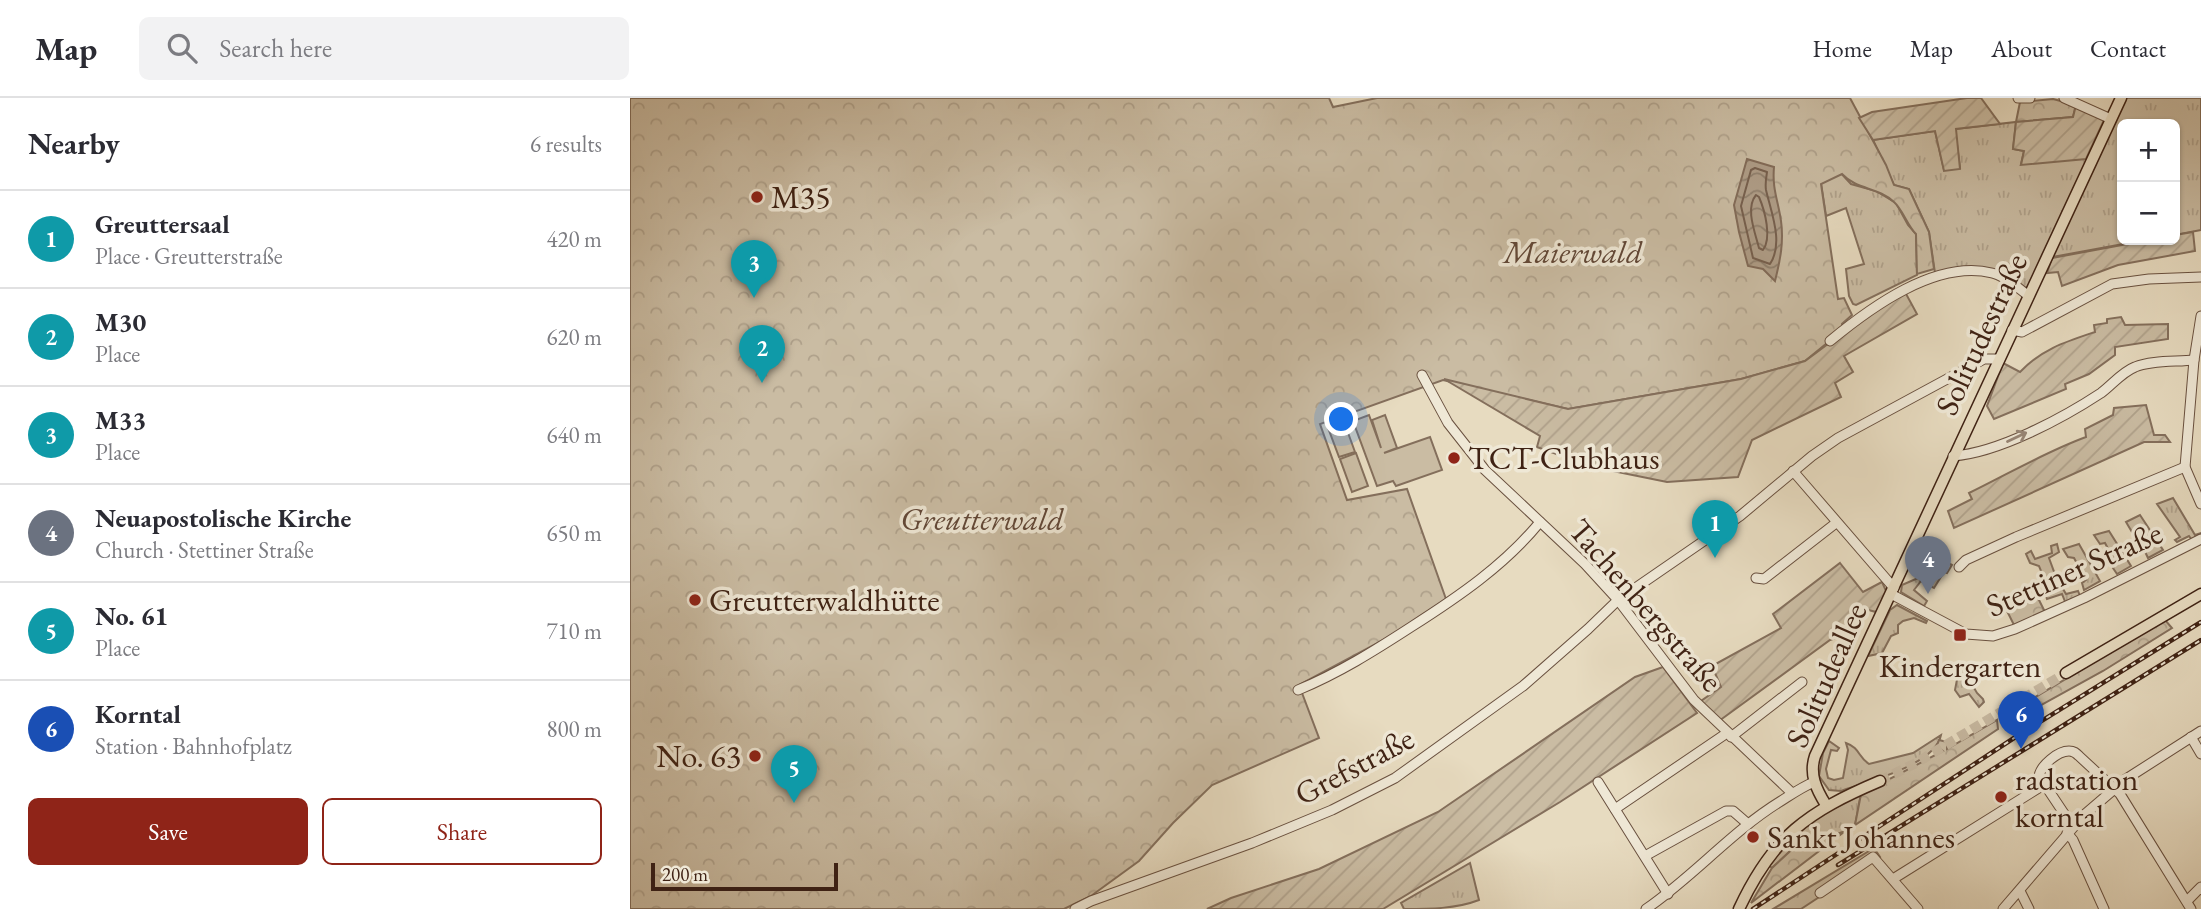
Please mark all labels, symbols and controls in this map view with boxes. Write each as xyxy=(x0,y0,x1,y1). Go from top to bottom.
search box xyxy=(139,17,629,80)
text: Map xyxy=(35,27,97,70)
icon: search xyxy=(163,29,201,67)
text: Search here xyxy=(219,31,332,65)
text: Home xyxy=(1812,33,1872,64)
text: Map xyxy=(1910,33,1953,64)
text: About xyxy=(1991,33,2052,64)
text: Contact xyxy=(2090,33,2166,64)
map controls xyxy=(2117,119,2180,245)
button: + xyxy=(2117,119,2180,182)
text: Nearby xyxy=(28,124,120,163)
text: 6 results xyxy=(530,129,602,159)
place label: M35 xyxy=(771,176,831,218)
button: − xyxy=(2117,182,2180,245)
marker: M35 xyxy=(749,189,765,205)
text: Greuttersaal xyxy=(95,207,230,241)
text: 1 xyxy=(45,224,57,254)
text: 420 m xyxy=(546,224,602,254)
park label: Maierwald xyxy=(1501,231,1643,273)
pin: 3 xyxy=(731,240,777,298)
text: Place · Greutterstraße xyxy=(95,241,283,271)
street label: Solitudestraße xyxy=(1925,246,2037,422)
text: M30 xyxy=(95,305,146,339)
text: 2 xyxy=(45,322,57,352)
text: 620 m xyxy=(546,322,602,352)
pin: 2 xyxy=(739,325,785,383)
text: Place xyxy=(95,339,140,369)
your location xyxy=(1324,402,1358,436)
text: M33 xyxy=(95,403,146,437)
text: 3 xyxy=(45,420,57,450)
text: 640 m xyxy=(546,420,602,450)
one-way arrow xyxy=(2006,430,2027,443)
text: Place xyxy=(95,437,140,467)
place label: TCT-Clubhaus xyxy=(1468,437,1660,479)
marker: TCT-Clubhaus xyxy=(1446,450,1462,466)
park label: Greutterwald xyxy=(900,498,1064,540)
pin: 1 xyxy=(1692,500,1738,558)
text: Neuapostolische Kirche xyxy=(95,501,351,535)
street label: Tachenbergstraße xyxy=(1559,510,1733,700)
street label: Stettiner Straße xyxy=(1979,511,2169,627)
text: 4 xyxy=(45,518,57,548)
text: 650 m xyxy=(546,518,602,548)
text: Church · Stettiner Straße xyxy=(95,535,314,565)
pin: 4 xyxy=(1905,536,1951,594)
place label: Greutterwaldhütte xyxy=(709,579,940,621)
marker: Greutterwaldhütte xyxy=(687,592,703,608)
street label: Solitudeallee xyxy=(1775,596,1877,754)
text: No. 61 xyxy=(95,599,168,633)
text: 5 xyxy=(45,616,57,646)
text: 710 m xyxy=(546,616,602,646)
marker: Kindergarten xyxy=(1952,627,1968,643)
text: Place xyxy=(95,633,140,663)
place label: Kindergarten xyxy=(1879,645,2041,687)
pin: 6 xyxy=(1998,691,2044,749)
text: Korntal xyxy=(95,697,181,731)
text: 6 xyxy=(45,714,57,744)
text: 800 m xyxy=(546,714,602,744)
street label: Grefstraße xyxy=(1287,717,1421,815)
text: Station · Bahnhofplatz xyxy=(95,731,292,761)
place label: No. 63 xyxy=(656,735,741,777)
pin: 5 xyxy=(771,745,817,803)
marker: No. 63 xyxy=(747,748,763,764)
place label: radstation korntal xyxy=(2015,758,2139,837)
marker: radstation korntal xyxy=(1993,789,2009,805)
button: Save xyxy=(28,798,308,865)
button: Share xyxy=(322,798,602,865)
place label: Sankt Johannes xyxy=(1767,816,1955,858)
marker: Sankt Johannes xyxy=(1745,829,1761,845)
scale bar xyxy=(651,860,838,892)
text: 200 m xyxy=(662,862,708,887)

